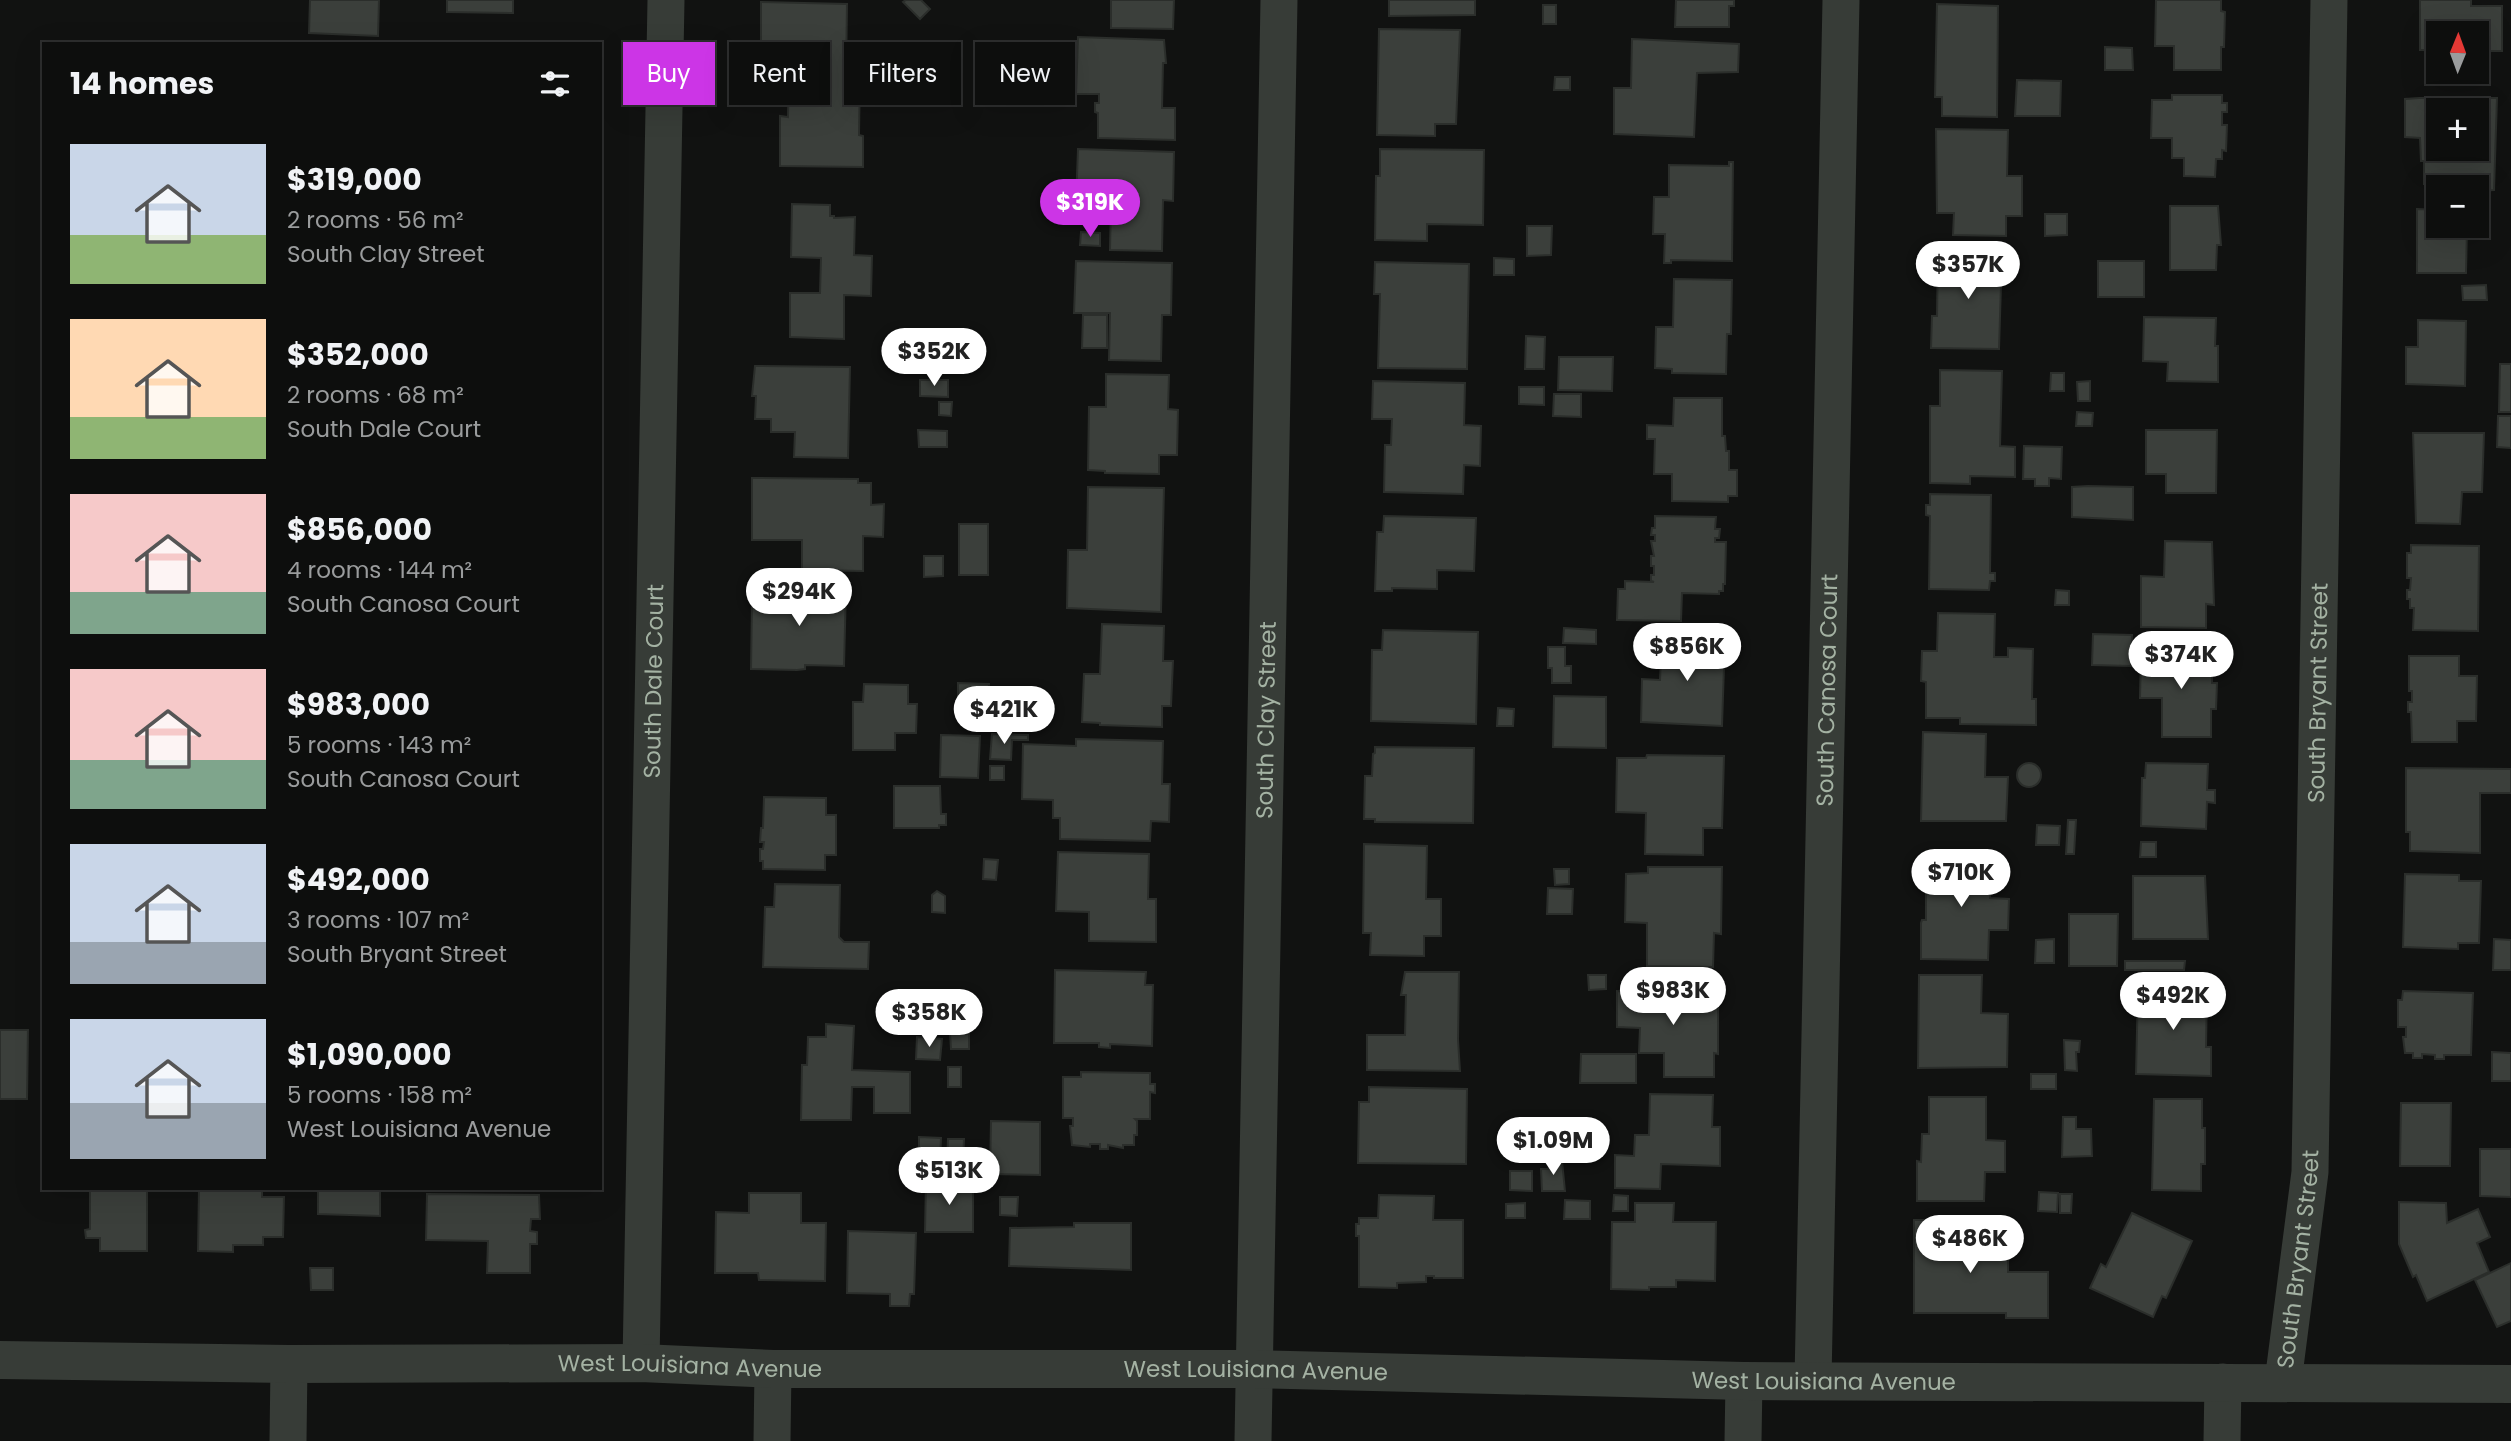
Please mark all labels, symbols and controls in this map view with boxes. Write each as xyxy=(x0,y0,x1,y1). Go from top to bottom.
north arrow xyxy=(2426,21,2488,84)
map controls xyxy=(2426,21,2489,238)
chip: Buy xyxy=(623,42,715,105)
chip: Rent xyxy=(729,42,830,105)
chip: Filters xyxy=(844,42,961,105)
chip: New xyxy=(975,42,1075,105)
text: 14 homes xyxy=(70,62,214,105)
icon: filters xyxy=(536,65,574,103)
button: + xyxy=(2426,98,2489,161)
text: $319,000 xyxy=(287,158,422,201)
icon: home xyxy=(126,172,210,256)
button: − xyxy=(2426,175,2489,238)
pin: $319K xyxy=(1041,180,1139,239)
text: $319K xyxy=(1056,186,1124,218)
text: 2 rooms · 56 m² xyxy=(287,204,464,236)
text: South Clay Street xyxy=(287,238,485,270)
pin: $357K xyxy=(1919,242,2017,301)
text: $357K xyxy=(1932,248,2004,280)
pin: $352K xyxy=(885,328,983,388)
text: $352,000 xyxy=(287,333,429,376)
text: $352K xyxy=(897,335,971,367)
icon: home xyxy=(126,347,210,431)
text: 2 rooms · 68 m² xyxy=(287,379,464,411)
text: South Dale Court xyxy=(287,413,481,445)
text: $856,000 xyxy=(287,508,432,551)
icon: home xyxy=(126,522,210,606)
text: 4 rooms · 144 m² xyxy=(287,554,472,586)
pin: $294K xyxy=(750,568,848,628)
street label: South Canosa Court xyxy=(1809,573,1845,807)
text: $294K xyxy=(762,575,836,607)
street label: South Bryant Street xyxy=(2300,582,2336,803)
street label: South Dale Court xyxy=(636,584,671,779)
text: South Canosa Court xyxy=(287,588,520,620)
street label: South Clay Street xyxy=(1248,621,1284,819)
pin: $856K xyxy=(1638,624,1736,683)
text: $856K xyxy=(1649,630,1725,662)
pin: $374K xyxy=(2132,632,2230,691)
text: $374K xyxy=(2145,638,2217,670)
text: $983,000 xyxy=(287,683,430,726)
pin: $421K xyxy=(955,686,1053,746)
text: $421K xyxy=(970,693,1038,725)
icon: home xyxy=(126,697,210,781)
text: 5 rooms · 143 m² xyxy=(287,729,471,761)
text: South Canosa Court xyxy=(287,763,520,795)
pin: $710K xyxy=(1912,850,2010,909)
text: $710K xyxy=(1927,856,1995,888)
text: $492,000 xyxy=(287,858,430,901)
icon: home xyxy=(126,872,210,956)
text: 3 rooms · 107 m² xyxy=(287,904,469,936)
text: South Bryant Street xyxy=(287,938,507,970)
pin: $983K xyxy=(1624,968,1722,1027)
pin: $492K xyxy=(2124,972,2222,1032)
text: $983K xyxy=(1636,974,1710,1006)
text: $492K xyxy=(2136,979,2210,1011)
pin: $358K xyxy=(880,990,978,1049)
text: $358K xyxy=(892,996,966,1028)
text: $1,090,000 xyxy=(287,1033,452,1076)
icon: home xyxy=(126,1047,210,1131)
text: 5 rooms · 158 m² xyxy=(287,1079,472,1111)
text: West Louisiana Avenue xyxy=(287,1113,551,1145)
pin: $1.09M xyxy=(1496,1118,1610,1177)
text: $1.09M xyxy=(1513,1124,1593,1156)
pin: $513K xyxy=(900,1148,998,1207)
street label: South Bryant Street xyxy=(2269,1149,2326,1370)
text: $513K xyxy=(915,1154,983,1186)
pin: $486K xyxy=(1921,1216,2019,1275)
text: $486K xyxy=(1932,1222,2008,1254)
street label: West Louisiana Avenue xyxy=(558,1347,822,1385)
street label: West Louisiana Avenue xyxy=(1124,1353,1388,1388)
street label: West Louisiana Avenue xyxy=(1691,1364,1956,1398)

